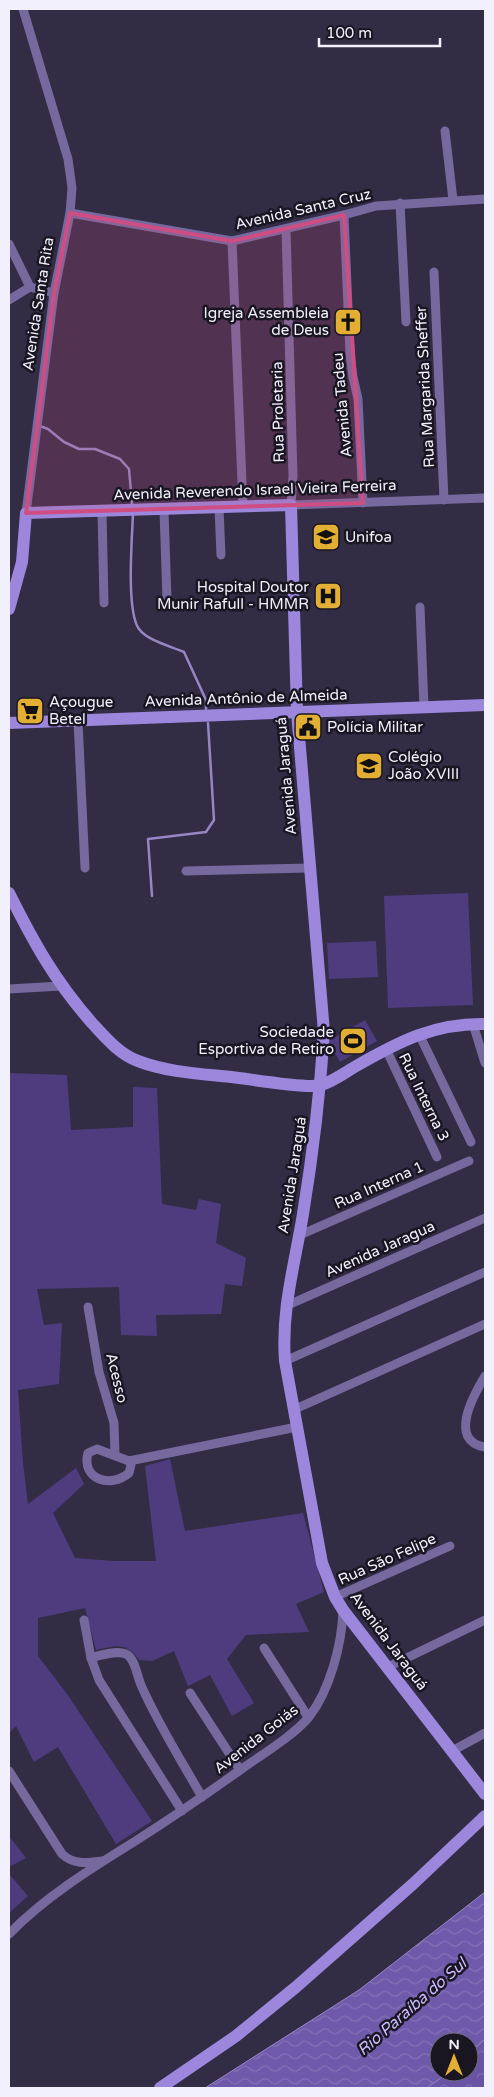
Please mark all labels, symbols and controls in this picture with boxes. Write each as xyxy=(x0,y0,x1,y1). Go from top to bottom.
scale bar xyxy=(319,15,440,47)
text: 100 m xyxy=(326,24,372,42)
street label: Avenida Santa Cruz xyxy=(233,185,373,233)
street label: Avenida Santa Rita xyxy=(19,236,57,372)
place label: Igreja Assembleia de Deus xyxy=(204,304,329,339)
street label: Rua Margarida Sheffer xyxy=(412,305,438,468)
church icon: Igreja Assembleia de Deus xyxy=(333,307,363,337)
street label: Avenida Tadeu xyxy=(328,352,356,458)
street label: Rua Proletaria xyxy=(268,361,288,463)
street label: Avenida Reverendo Israel Vieira Ferreira xyxy=(113,476,397,504)
school or university icon: Unifoa xyxy=(311,522,341,552)
place label: Unifoa xyxy=(345,528,392,546)
place label: Hospital Doutor Munir Rafull - HMMR xyxy=(157,578,309,613)
hospital icon: Hospital Doutor Munir Rafull - HMMR xyxy=(313,581,343,611)
street label: Avenida Antônio de Almeida xyxy=(144,685,348,711)
place label: Açougue Betel xyxy=(49,693,113,728)
supermarket icon: Açougue Betel xyxy=(15,696,45,726)
public building icon: Polícia Militar xyxy=(293,712,323,742)
street label: Avenida Jaraguá xyxy=(272,716,300,836)
place label: Polícia Militar xyxy=(327,718,423,736)
place label: Colégio João XVIII xyxy=(388,748,459,783)
school or university icon: Colégio João XVIII xyxy=(354,751,384,781)
place label: Sociedade Esportiva de Retiro xyxy=(198,1023,334,1058)
sports icon: Sociedade Esportiva de Retiro xyxy=(338,1026,368,1056)
street label: Rua Interna 3 xyxy=(395,1050,453,1144)
street label: Avenida Jaraguá xyxy=(274,1115,310,1235)
street label: Rua Interna 1 xyxy=(331,1157,427,1213)
street label: Avenida Jaragua xyxy=(322,1217,438,1281)
street label: Acesso xyxy=(102,1351,132,1405)
street label: Rua São Felipe xyxy=(335,1529,439,1589)
street label: Avenida Jaraguá xyxy=(346,1588,432,1694)
street label: Avenida Goiás xyxy=(210,1701,302,1777)
water label: Rio Paraíba do Sul xyxy=(353,1953,472,2060)
north arrow xyxy=(429,2032,479,2082)
text: N xyxy=(448,2036,460,2053)

